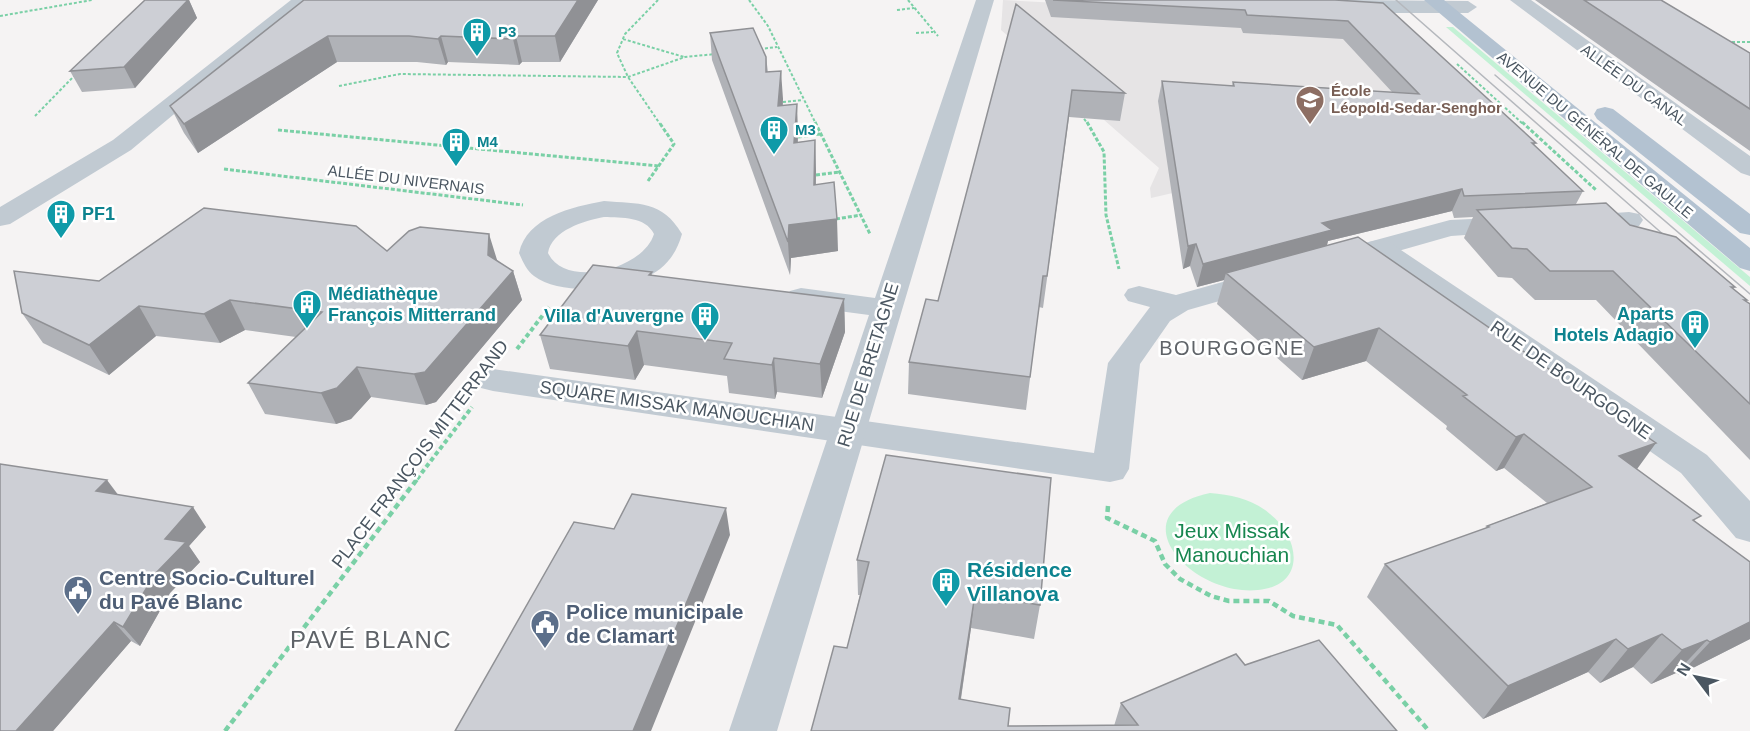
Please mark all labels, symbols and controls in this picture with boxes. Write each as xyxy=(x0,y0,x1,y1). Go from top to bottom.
building icon: P3 xyxy=(461,16,493,58)
place label: P3 xyxy=(498,23,516,40)
street label: ALLÉE DU CANAL xyxy=(1578,40,1691,129)
street label: AVENUE DU GÉNÉRAL DE GAULLE xyxy=(1494,48,1697,222)
place label: École Léopold-Sedar-Senghor xyxy=(1331,82,1502,116)
school or university icon: École Léopold-Sedar-Senghor xyxy=(1294,84,1326,126)
building icon: M3 xyxy=(758,114,790,156)
place label: M3 xyxy=(795,121,816,138)
building icon: M4 xyxy=(440,126,472,168)
place label: M4 xyxy=(477,133,498,150)
street label: ALLÉE DU NIVERNAIS xyxy=(327,161,485,198)
building icon: PF1 xyxy=(45,198,77,240)
place label: PF1 xyxy=(82,204,115,224)
street label: RUE DE BRETAGNE xyxy=(833,280,903,450)
place label: Médiathèque François Mitterrand xyxy=(328,284,496,325)
building icon: Médiathèque François Mitterrand xyxy=(291,288,323,330)
building icon: Villa d'Auvergne xyxy=(689,300,721,342)
place label: Aparts Hotels Adagio xyxy=(1554,304,1674,345)
place label: Villa d'Auvergne xyxy=(544,306,684,326)
building icon: Aparts Hotels Adagio xyxy=(1679,308,1711,350)
street label: RUE DE BOURGOGNE xyxy=(1487,317,1655,443)
street label: PLACE FRANÇOIS MITTERRAND xyxy=(328,336,512,572)
district label: BOURGOGNE xyxy=(1159,337,1305,359)
street label: SQUARE MISSAK MANOUCHIAN xyxy=(538,377,816,435)
park label: Jeux Missak Manouchian xyxy=(1174,519,1290,566)
place label: Résidence Villanova xyxy=(967,558,1072,605)
place label: Centre Socio-Culturel du Pavé Blanc xyxy=(99,566,315,613)
building icon: Résidence Villanova xyxy=(930,566,962,608)
public building icon: Centre Socio-Culturel du Pavé Blanc xyxy=(62,574,94,616)
place label: Police municipale de Clamart xyxy=(566,600,743,647)
public building icon: Police municipale de Clamart xyxy=(529,608,561,650)
district label: PAVÉ BLANC xyxy=(290,626,452,653)
north arrow xyxy=(1666,647,1726,707)
text: N xyxy=(1673,660,1694,679)

